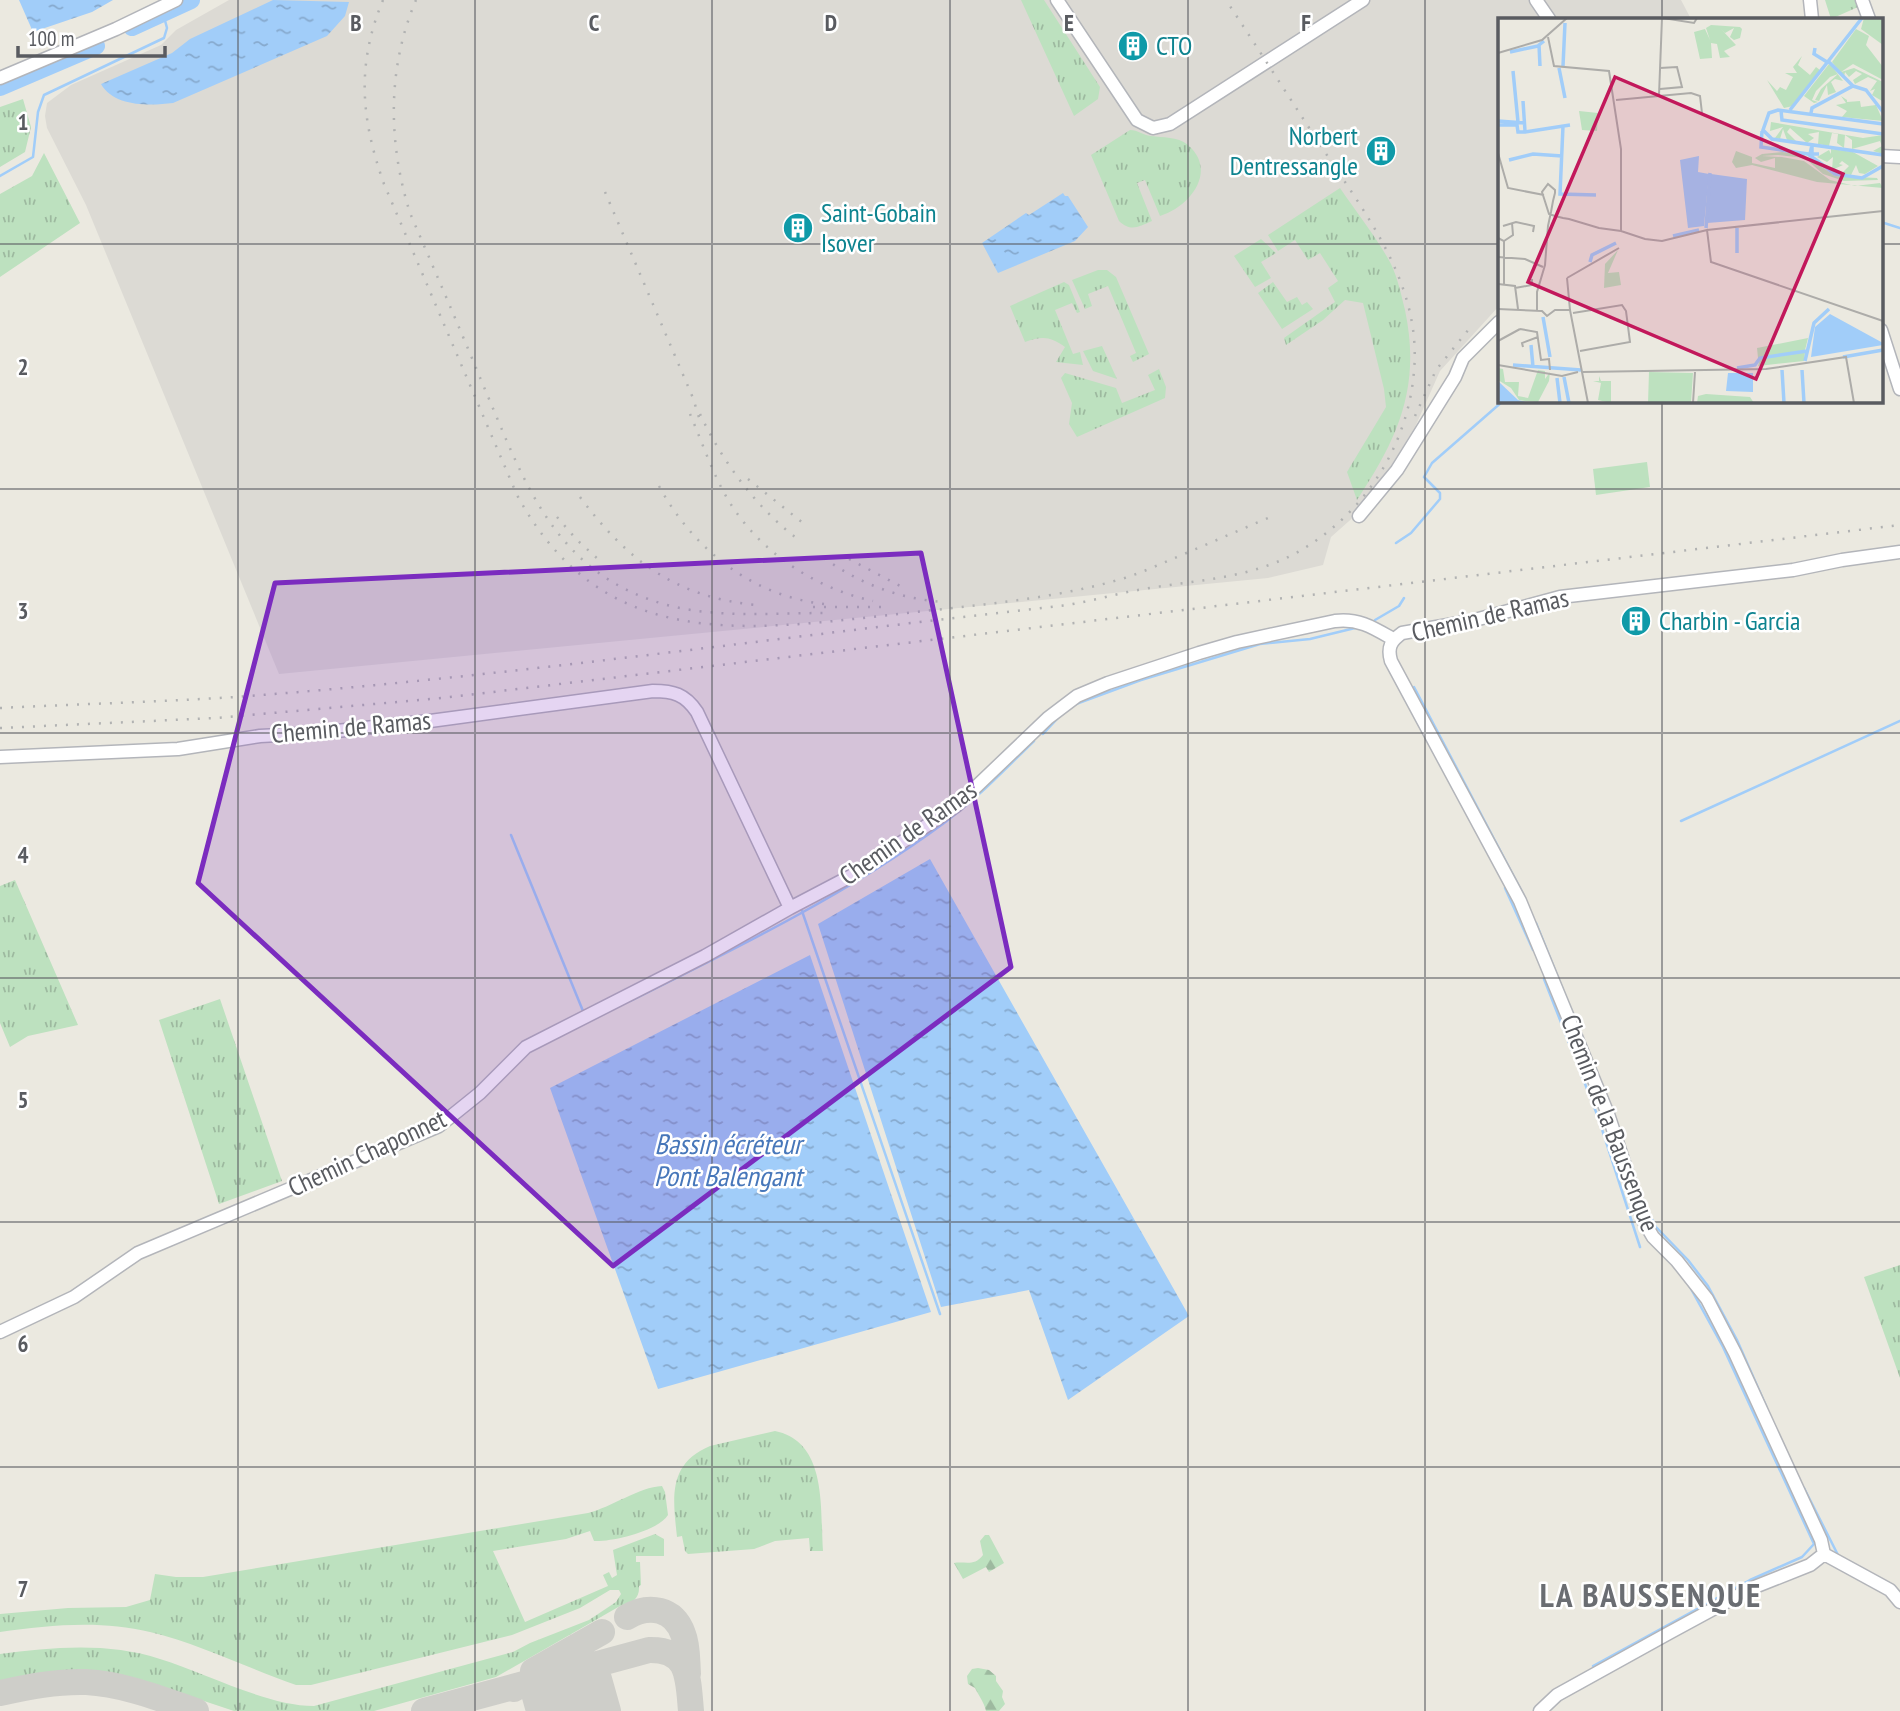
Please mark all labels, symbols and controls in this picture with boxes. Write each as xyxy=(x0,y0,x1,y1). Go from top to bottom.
text: B xyxy=(350,8,362,37)
text: C xyxy=(589,8,600,37)
text: D xyxy=(825,8,837,37)
text: E xyxy=(1064,8,1074,37)
text: F xyxy=(1301,8,1311,37)
scale bar xyxy=(18,14,164,58)
inset map xyxy=(1498,18,1882,402)
text: 100 m xyxy=(28,25,74,52)
building icon: CTO xyxy=(1116,29,1150,63)
place label: CTO xyxy=(1156,29,1192,62)
text: 1 xyxy=(18,107,29,136)
place label: Norbert Dentressangle xyxy=(1230,119,1358,182)
building icon: Norbert Dentressangle xyxy=(1364,134,1398,168)
place label: Saint-Gobain Isover xyxy=(821,196,936,259)
building icon: Saint-Gobain Isover xyxy=(781,211,815,245)
text: 2 xyxy=(18,352,29,381)
street label: Chemin de Ramas xyxy=(1408,580,1572,649)
text: 3 xyxy=(18,596,29,625)
building icon: Charbin - Garcia xyxy=(1619,604,1653,638)
place label: Charbin - Garcia xyxy=(1659,604,1800,637)
street label: Chemin de Ramas xyxy=(270,703,432,750)
street label: Chemin de Ramas xyxy=(833,773,983,892)
text: 4 xyxy=(18,840,29,869)
street label: Chemin de la Baussenque xyxy=(1554,1010,1667,1236)
text: 5 xyxy=(18,1085,29,1114)
street label: Chemin Chaponnet xyxy=(283,1102,451,1204)
water label: Bassin écréteur Pont Balengant xyxy=(654,1125,806,1194)
text: 6 xyxy=(18,1329,29,1358)
district label: LA BAUSSENQUE xyxy=(1540,1573,1762,1616)
text: 7 xyxy=(18,1574,29,1603)

